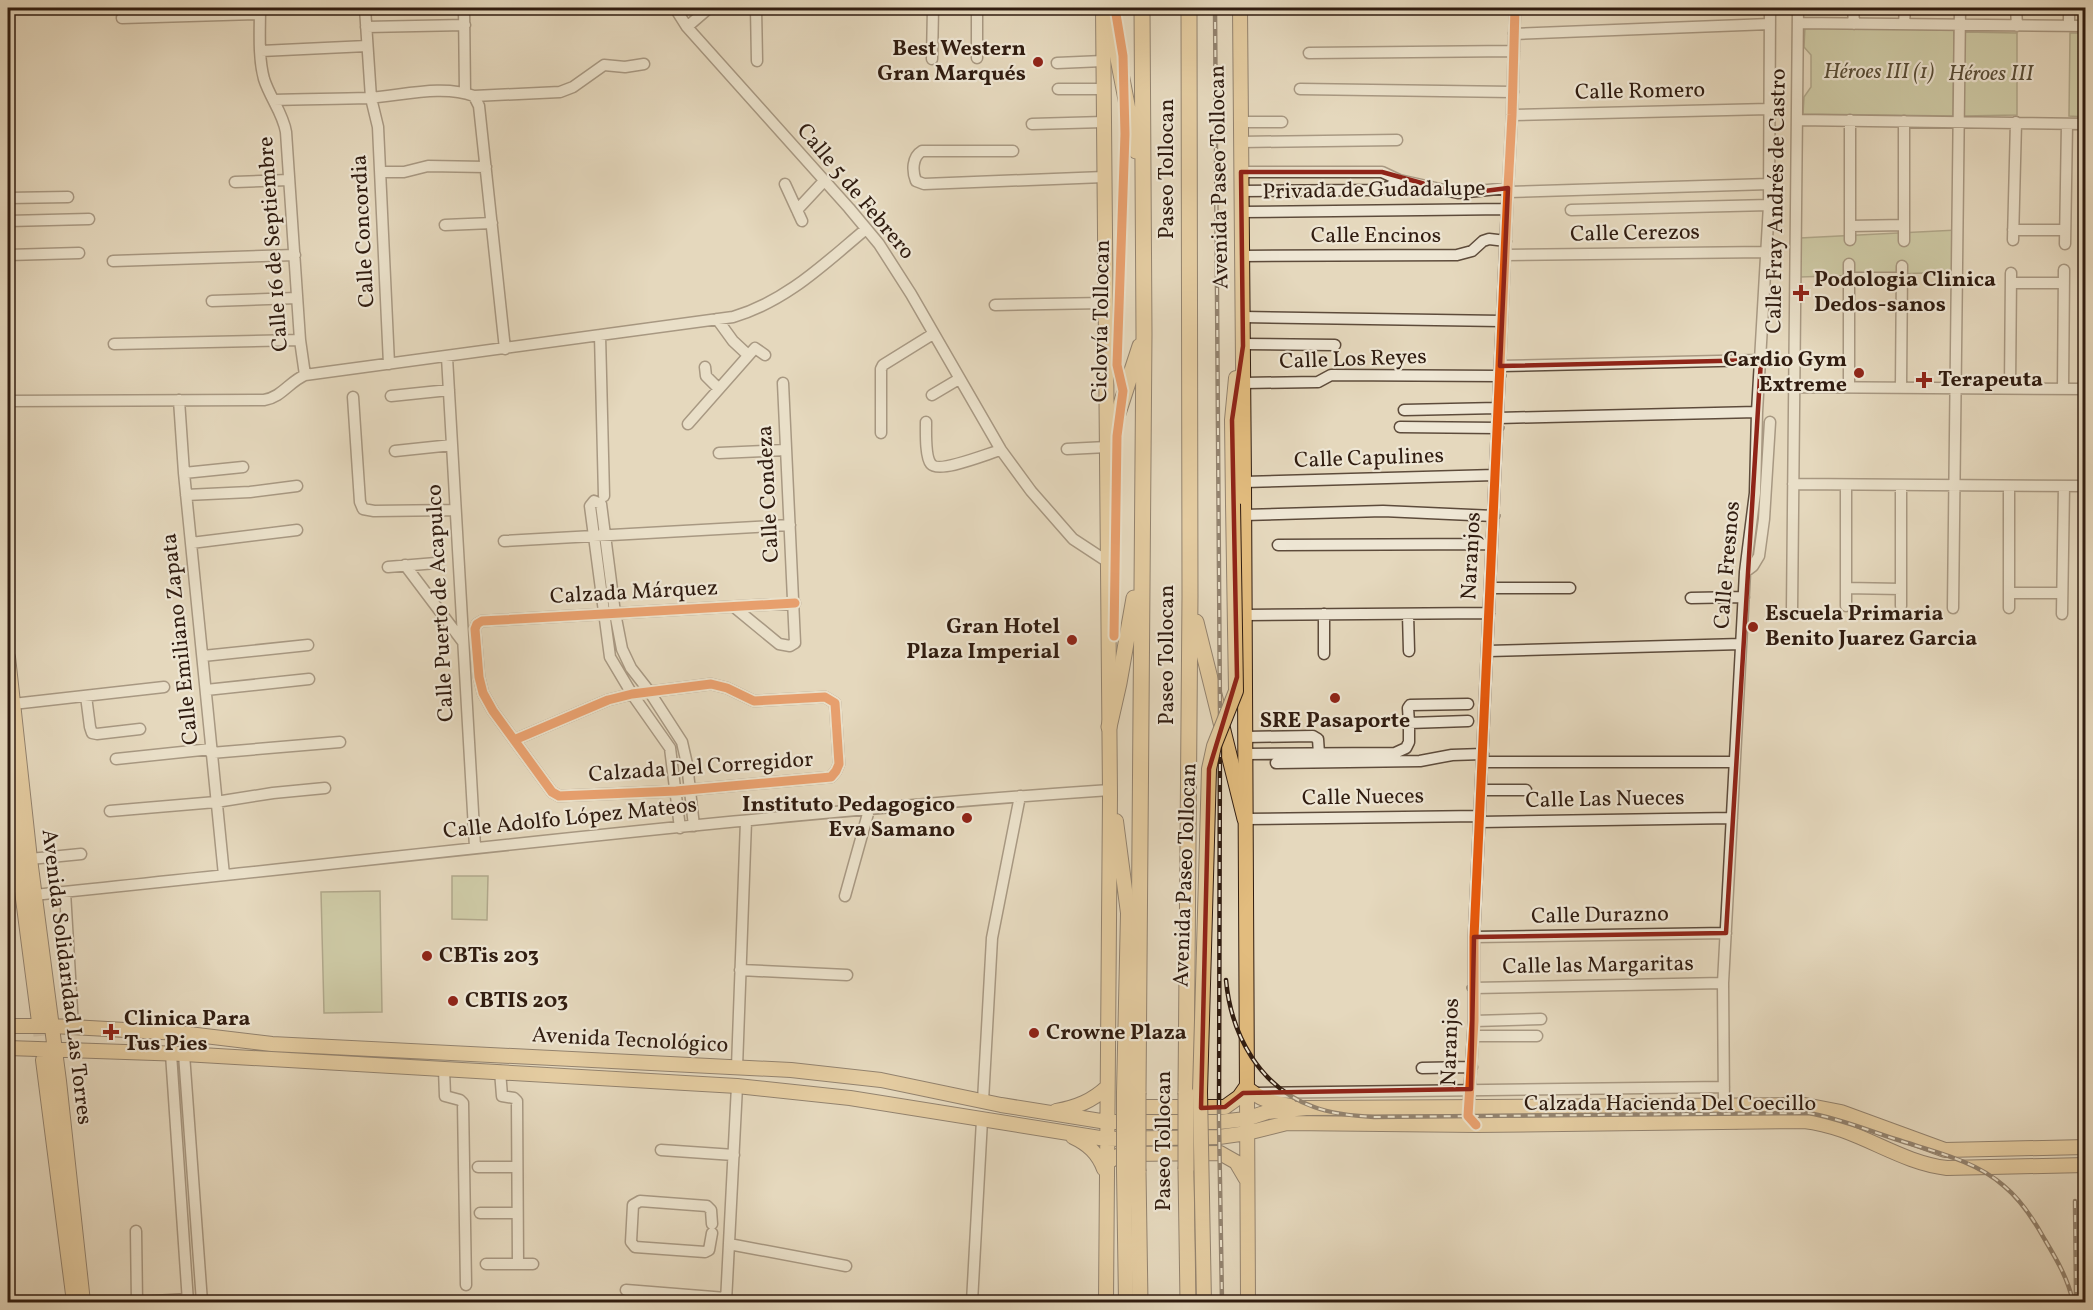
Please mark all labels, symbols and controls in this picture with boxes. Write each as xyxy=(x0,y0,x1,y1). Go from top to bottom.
place label: Best Western Gran Marqués xyxy=(877,34,1026,90)
marker: Best Western Gran Marqués xyxy=(1031,55,1045,69)
park label: Héroes III (1) xyxy=(1824,57,1934,88)
park label: Héroes III xyxy=(1948,59,2035,90)
street label: Avenida Paseo Tollocan xyxy=(1203,65,1237,289)
street label: Calle Fray Andrés de Castro xyxy=(1759,68,1795,334)
street label: Calle Romero xyxy=(1575,75,1705,109)
street label: Paseo Tollocan xyxy=(1152,99,1183,239)
street label: Calle 5 de Febrero xyxy=(789,117,921,267)
street label: Calle 16 de Septiembre xyxy=(251,135,297,353)
street label: Calle Concordia xyxy=(345,154,383,308)
street label: Privada de Gudadalupe xyxy=(1262,174,1486,208)
street label: Calle Cerezos xyxy=(1570,217,1700,251)
street label: Calle Encinos xyxy=(1311,221,1441,252)
street label: Ciclovía Tollocan xyxy=(1085,239,1119,403)
place label: Podologia Clinica Dedos-sanos xyxy=(1814,265,1996,321)
marker: Podologia Clinica Dedos-sanos xyxy=(1792,284,1810,302)
street label: Calle Los Reyes xyxy=(1279,342,1427,378)
place label: Cardio Gym Extreme xyxy=(1723,345,1847,401)
place label: Terapeuta xyxy=(1938,365,2043,396)
marker: Cardio Gym Extreme xyxy=(1852,366,1866,380)
marker: Terapeuta xyxy=(1915,371,1933,389)
street label: Calle Condeza xyxy=(750,425,788,563)
street label: Calle Capulines xyxy=(1294,441,1444,477)
street label: Calle Puerto de Acapulco xyxy=(419,483,463,723)
street label: Calle Fresnos xyxy=(1707,500,1749,630)
street label: Naranjos xyxy=(1454,511,1490,601)
street label: Calle Emiliano Zapata xyxy=(154,532,208,746)
street label: Calzada Márquez xyxy=(549,573,719,613)
street label: Paseo Tollocan xyxy=(1152,585,1183,725)
place label: Escuela Primaria Benito Juarez Garcia xyxy=(1765,599,1977,655)
place label: Gran Hotel Plaza Imperial xyxy=(906,612,1060,668)
marker: Escuela Primaria Benito Juarez Garcia xyxy=(1746,620,1760,634)
marker: Gran Hotel Plaza Imperial xyxy=(1065,633,1079,647)
marker: SRE Pasaporte xyxy=(1328,691,1342,705)
place label: SRE Pasaporte xyxy=(1260,706,1410,737)
street label: Calzada Del Corregidor xyxy=(588,745,814,791)
street label: Avenida Paseo Tollocan xyxy=(1167,762,1205,988)
street label: Calle Nueces xyxy=(1302,781,1424,815)
street label: Calle Las Nueces xyxy=(1525,783,1685,817)
street label: Calle Adolfo López Mateos xyxy=(442,790,698,848)
place label: Instituto Pedagogico Eva Samano xyxy=(742,790,955,846)
marker: Instituto Pedagogico Eva Samano xyxy=(960,811,974,825)
street label: Avenida Solidaridad Las Torres xyxy=(32,827,100,1127)
street label: Calle Durazno xyxy=(1531,899,1669,933)
place label: CBTis 203 xyxy=(439,941,539,972)
marker: CBTis 203 xyxy=(420,949,434,963)
street label: Calle las Margaritas xyxy=(1502,949,1694,983)
place label: CBTIS 203 xyxy=(465,986,568,1017)
marker: CBTIS 203 xyxy=(446,994,460,1008)
street label: Naranjos xyxy=(1434,998,1468,1086)
place label: Clinica Para Tus Pies xyxy=(124,1004,251,1060)
place label: Crowne Plaza xyxy=(1046,1018,1187,1049)
street label: Avenida Tecnológico xyxy=(531,1020,729,1062)
marker: Clinica Para Tus Pies xyxy=(102,1023,120,1041)
marker: Crowne Plaza xyxy=(1027,1026,1041,1040)
street label: Paseo Tollocan xyxy=(1149,1071,1180,1211)
street label: Calzada Hacienda Del Coecillo xyxy=(1524,1089,1816,1120)

